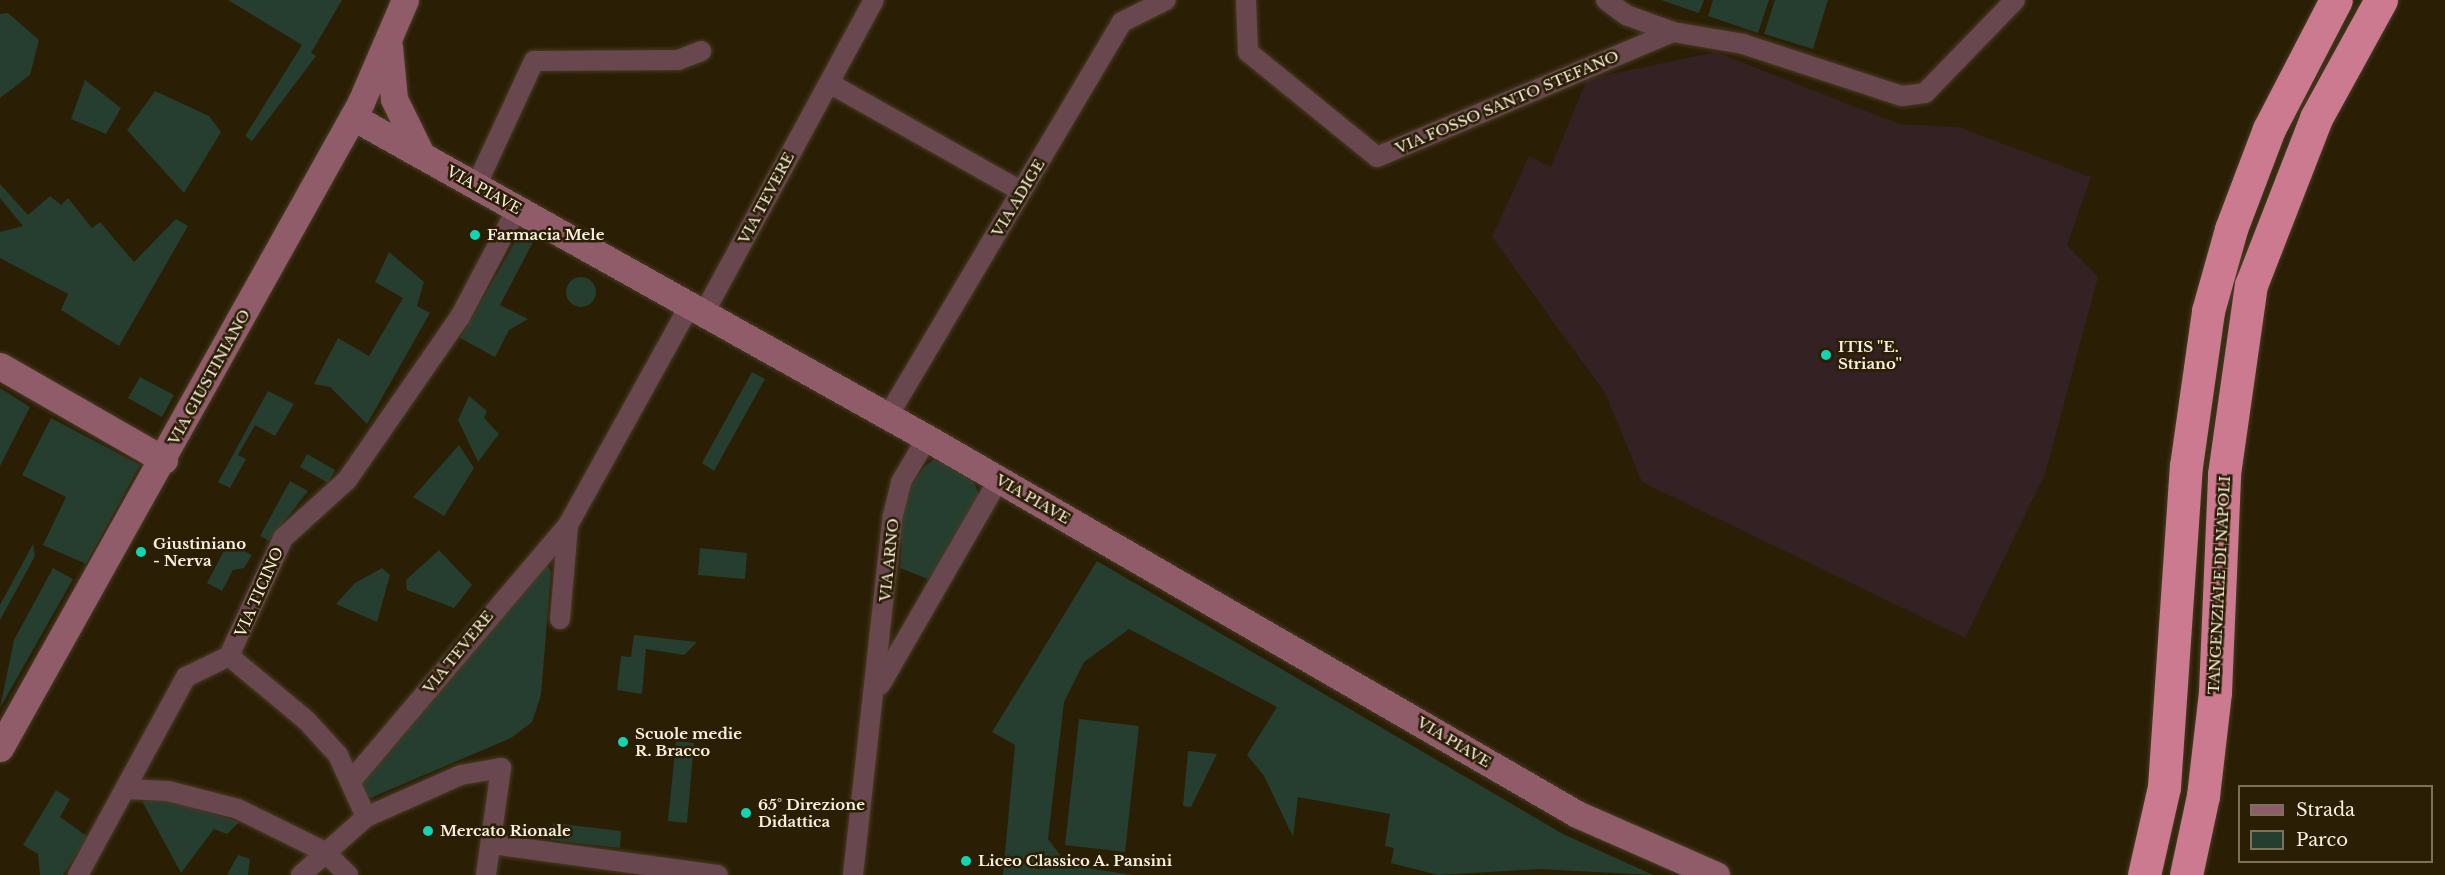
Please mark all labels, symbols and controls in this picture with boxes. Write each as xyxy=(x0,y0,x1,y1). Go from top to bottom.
street label: VIA FOSSO SANTO STEFANO xyxy=(1392,47,1622,157)
street label: VIA TEVERE xyxy=(734,149,798,247)
street label: VIA ADIGE xyxy=(987,155,1049,241)
street label: VIA PIAVE xyxy=(443,162,525,218)
place label: Farmacia Mele xyxy=(487,226,604,244)
marker: Farmacia Mele xyxy=(468,228,482,242)
street label: VIA GIUSTINIANO xyxy=(164,306,254,448)
place label: ITIS ''E. Striano'' xyxy=(1838,337,1902,372)
marker: ITIS ''E. Striano'' xyxy=(1819,348,1833,362)
street label: VIA PIAVE xyxy=(992,470,1074,528)
street label: TANGENZIALE DI NAPOLI xyxy=(2204,475,2234,695)
street label: VIA ARNO xyxy=(876,517,902,603)
place label: Giustiniano - Nerva xyxy=(153,534,246,569)
street label: VIA TICINO xyxy=(231,544,287,640)
marker: Giustiniano - Nerva xyxy=(134,545,148,559)
street label: VIA TEVERE xyxy=(419,607,497,697)
street label: VIA PIAVE xyxy=(1414,713,1494,771)
place label: Scuole medie R. Bracco xyxy=(635,724,742,759)
marker: Scuole medie R. Bracco xyxy=(616,735,630,749)
legend xyxy=(2238,785,2433,863)
place label: 65° Direzione Didattica xyxy=(758,795,865,830)
text: Strada xyxy=(2296,799,2355,821)
marker: 65° Direzione Didattica xyxy=(739,806,753,820)
place label: Mercato Rionale xyxy=(440,822,571,840)
marker: Mercato Rionale xyxy=(421,824,435,838)
text: Parco xyxy=(2296,829,2348,851)
place label: Liceo Classico A. Pansini xyxy=(978,852,1173,870)
marker: Liceo Classico A. Pansini xyxy=(959,854,973,868)

